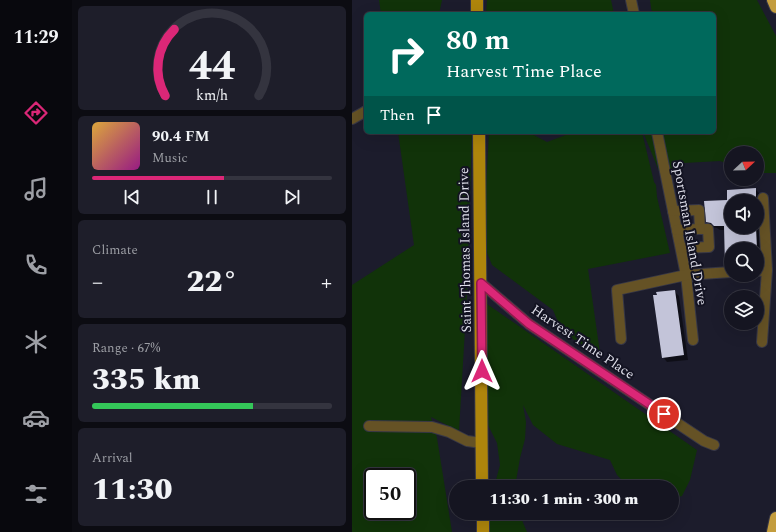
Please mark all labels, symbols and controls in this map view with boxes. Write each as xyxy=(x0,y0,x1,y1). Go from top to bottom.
text: 80 m xyxy=(446,19,510,62)
text: 11:29 xyxy=(13,24,59,51)
icon: right xyxy=(380,28,432,80)
text: 44 xyxy=(189,35,235,98)
text: Harvest Time Place xyxy=(446,58,602,85)
text: km/h xyxy=(196,85,228,107)
icon: directions xyxy=(22,99,50,127)
text: Then xyxy=(380,104,415,127)
icon: arrive xyxy=(423,104,445,126)
text: 90.4 FM xyxy=(152,125,209,148)
north arrow xyxy=(724,146,764,186)
map controls xyxy=(724,146,764,330)
text: Music xyxy=(152,148,188,168)
street label: Sportsman Island Drive xyxy=(667,159,713,307)
street label: Saint Thomas Island Drive xyxy=(453,167,477,333)
icon: music xyxy=(22,175,50,203)
icon: previous xyxy=(121,186,143,208)
icon: pause xyxy=(201,186,223,208)
icon: next xyxy=(281,186,303,208)
button: sound xyxy=(724,194,764,234)
text: Climate xyxy=(92,240,138,260)
button: search xyxy=(724,242,764,282)
icon: phone xyxy=(22,251,50,279)
text: 22° xyxy=(187,259,238,305)
text: − xyxy=(92,266,103,299)
text: + xyxy=(321,266,332,299)
button: layers xyxy=(724,290,764,330)
street label: Harvest Time Place xyxy=(527,299,639,385)
icon: climate xyxy=(22,328,50,356)
text: Range · 67% xyxy=(92,338,160,358)
position arrow xyxy=(461,350,503,392)
text: 335 km xyxy=(92,357,200,403)
pin xyxy=(647,397,681,431)
icon: arrive xyxy=(653,403,675,425)
icon: car xyxy=(22,404,50,432)
text: Arrival xyxy=(92,448,133,468)
text: 11:30 xyxy=(92,467,172,513)
speed limit sign: 50 xyxy=(364,468,416,520)
icon: filters xyxy=(22,480,50,508)
text: 11:30 · 1 min · 300 m xyxy=(490,488,638,511)

